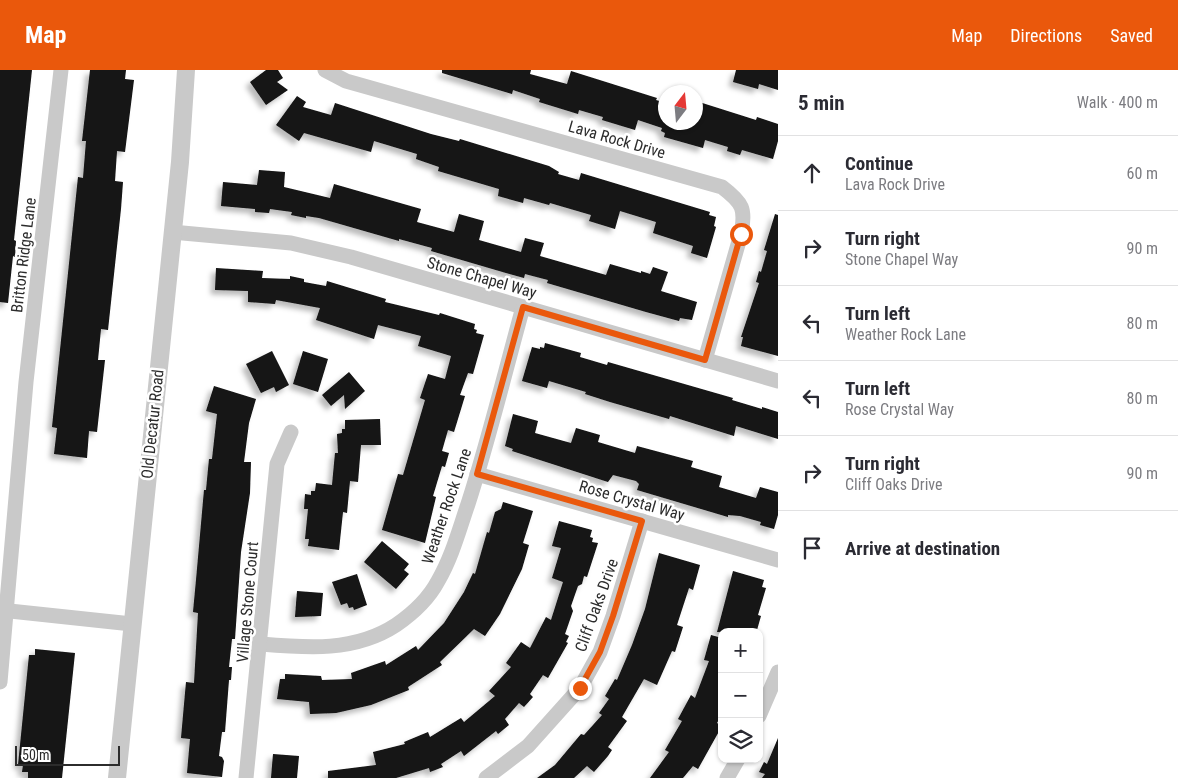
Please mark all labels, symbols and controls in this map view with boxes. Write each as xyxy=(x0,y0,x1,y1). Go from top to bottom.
text: Map xyxy=(25,21,66,49)
text: Map xyxy=(951,25,982,46)
text: Directions xyxy=(1010,25,1082,46)
text: Saved xyxy=(1110,25,1153,46)
north arrow xyxy=(658,85,703,130)
text: 5 min xyxy=(798,91,845,115)
text: Walk · 400 m xyxy=(1077,93,1158,112)
street label: Lava Rock Drive xyxy=(566,117,668,162)
text: Continue xyxy=(845,152,913,175)
icon: ahead xyxy=(798,159,826,187)
text: 60 m xyxy=(1126,164,1158,183)
text: Lava Rock Drive xyxy=(845,175,945,194)
street label: Britton Ridge Lane xyxy=(7,196,40,314)
route start xyxy=(730,223,753,246)
text: Turn right xyxy=(845,227,920,250)
icon: right xyxy=(798,234,826,262)
text: 90 m xyxy=(1126,239,1158,258)
text: Stone Chapel Way xyxy=(845,250,958,269)
street label: Stone Chapel Way xyxy=(425,253,539,302)
text: Turn left xyxy=(845,302,910,325)
icon: left xyxy=(798,309,826,337)
text: 80 m xyxy=(1126,314,1158,333)
text: Weather Rock Lane xyxy=(845,325,966,344)
street label: Old Decatur Road xyxy=(137,368,168,480)
text: Turn left xyxy=(845,377,910,400)
icon: left xyxy=(798,384,826,412)
text: 80 m xyxy=(1126,389,1158,408)
text: Rose Crystal Way xyxy=(845,400,954,419)
street label: Weather Rock Lane xyxy=(418,446,475,566)
text: Turn right xyxy=(845,452,920,475)
icon: right xyxy=(798,459,826,487)
text: 90 m xyxy=(1126,464,1158,483)
text: Cliff Oaks Drive xyxy=(845,475,943,494)
street label: Rose Crystal Way xyxy=(577,476,687,525)
icon: arrive xyxy=(798,534,826,562)
text: Arrive at destination xyxy=(845,537,1000,560)
street label: Village Stone Court xyxy=(233,540,262,663)
street label: Cliff Oaks Drive xyxy=(571,556,622,654)
map controls xyxy=(718,628,763,763)
button: + xyxy=(718,628,763,673)
button: − xyxy=(718,673,763,718)
route end xyxy=(569,677,592,700)
button: layers xyxy=(718,718,763,763)
scale bar xyxy=(15,743,120,766)
text: 50 m xyxy=(22,747,50,763)

